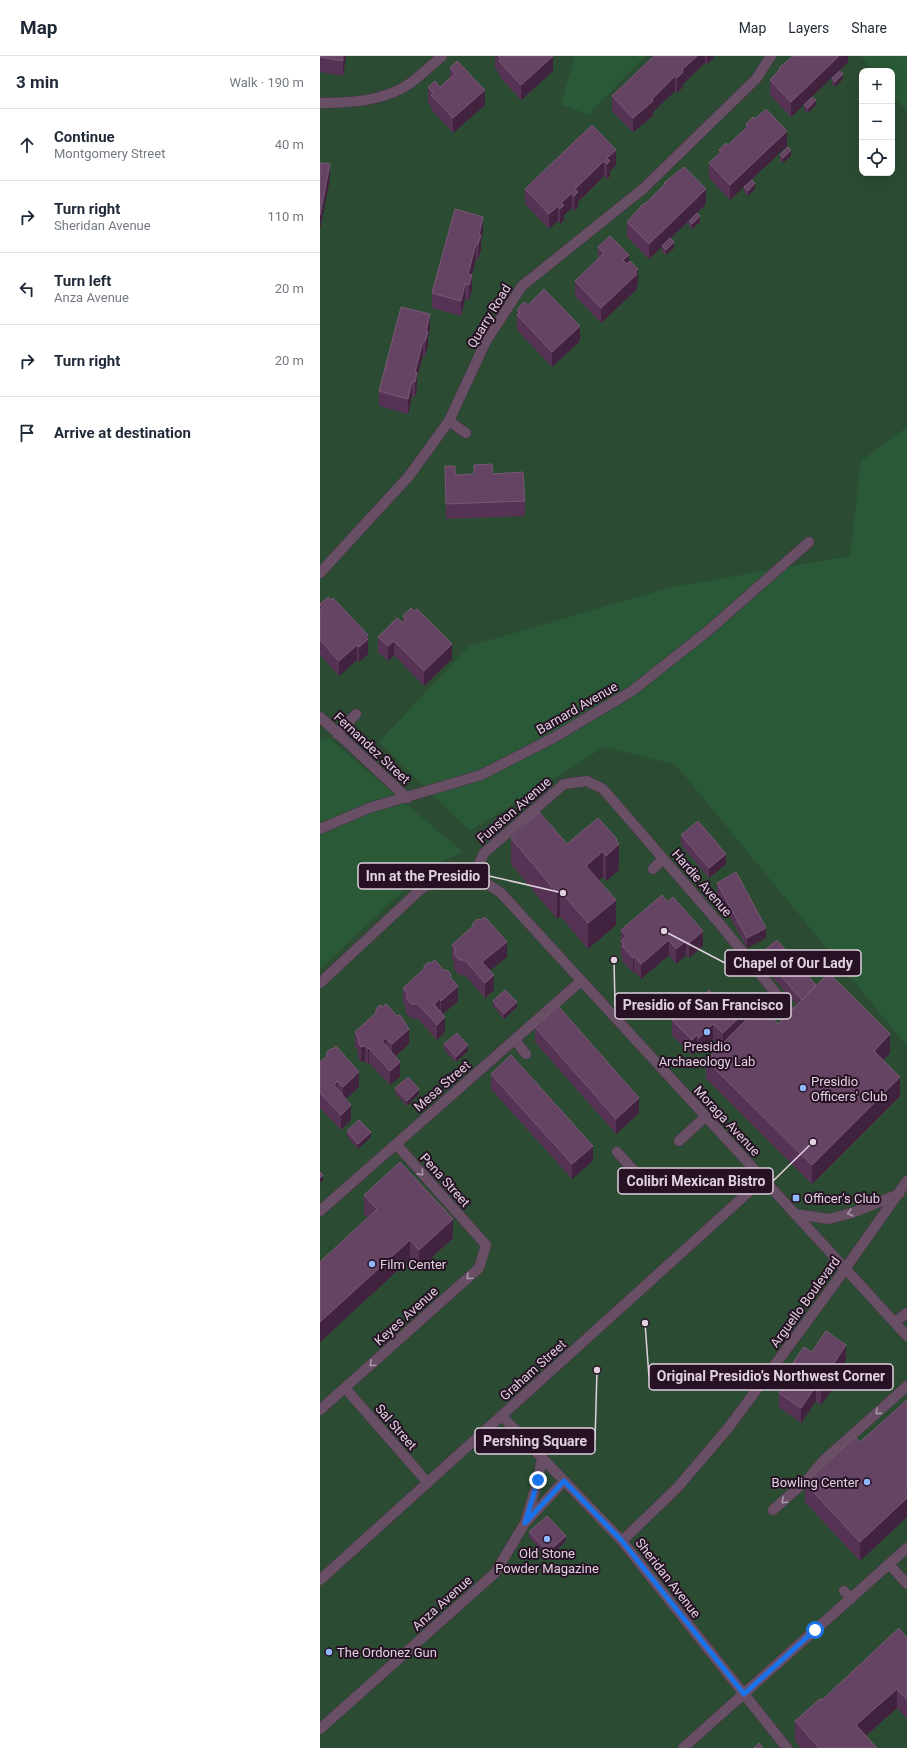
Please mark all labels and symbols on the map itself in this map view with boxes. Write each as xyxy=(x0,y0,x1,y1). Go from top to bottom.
street label: Quarry Road xyxy=(464,282,514,350)
street label: Barnard Avenue xyxy=(534,679,620,737)
street label: Fernandez Street xyxy=(331,709,413,787)
street label: Funston Avenue xyxy=(474,774,554,846)
street label: Hardie Avenue xyxy=(669,846,735,920)
callout: Inn at the Presidio xyxy=(358,863,489,889)
text: Inn at the Presidio xyxy=(366,868,480,884)
callout: Chapel of Our Lady xyxy=(725,950,861,976)
text: Chapel of Our Lady xyxy=(733,955,854,971)
callout: Presidio of San Francisco xyxy=(615,993,791,1019)
text: Presidio of San Francisco xyxy=(623,997,783,1013)
marker: Presidio Archaeology Lab xyxy=(702,1027,712,1037)
place label: Presidio Archaeology Lab xyxy=(659,1039,755,1069)
street label: Mesa Street xyxy=(411,1058,473,1114)
place label: Presidio Officers' Club xyxy=(811,1074,887,1104)
street label: Moraga Avenue xyxy=(691,1083,763,1159)
marker: Presidio Officers' Club xyxy=(798,1083,808,1093)
street label: Pena Street xyxy=(417,1150,473,1210)
one-way arrow xyxy=(417,1168,424,1176)
callout: Colibri Mexican Bistro xyxy=(618,1168,773,1194)
text: Colibri Mexican Bistro xyxy=(627,1173,765,1189)
place label: Officer's Club xyxy=(804,1191,880,1206)
marker: Officer's Club xyxy=(791,1193,801,1203)
one-way arrow xyxy=(846,1208,853,1217)
street label: Arguello Boulevard xyxy=(767,1254,843,1350)
place label: Film Center xyxy=(380,1257,447,1272)
marker: Film Center xyxy=(367,1259,377,1269)
one-way arrow xyxy=(466,1273,473,1280)
street label: Keyes Avenue xyxy=(371,1284,441,1348)
street label: Graham Street xyxy=(497,1337,569,1403)
one-way arrow xyxy=(369,1359,376,1366)
callout: Original Presidio’s Northwest Corner xyxy=(649,1364,893,1390)
text: Original Presidio’s Northwest Corner xyxy=(657,1368,885,1384)
street label: Sal Street xyxy=(372,1401,420,1453)
one-way arrow xyxy=(875,1407,883,1415)
callout: Pershing Square xyxy=(475,1428,595,1454)
text: Pershing Square xyxy=(483,1433,587,1449)
route end xyxy=(529,1471,547,1489)
place label: Bowling Center xyxy=(772,1475,860,1490)
marker: Bowling Center xyxy=(862,1477,872,1487)
one-way arrow xyxy=(781,1496,788,1503)
marker: Old Stone Powder Magazine xyxy=(542,1534,552,1544)
street label: Sheridan Avenue xyxy=(632,1535,704,1621)
place label: Old Stone Powder Magazine xyxy=(495,1546,599,1576)
street label: Anza Avenue xyxy=(409,1572,475,1634)
route start xyxy=(806,1621,824,1639)
place label: The Ordonez Gun xyxy=(337,1645,437,1660)
marker: The Ordonez Gun xyxy=(324,1647,334,1657)

